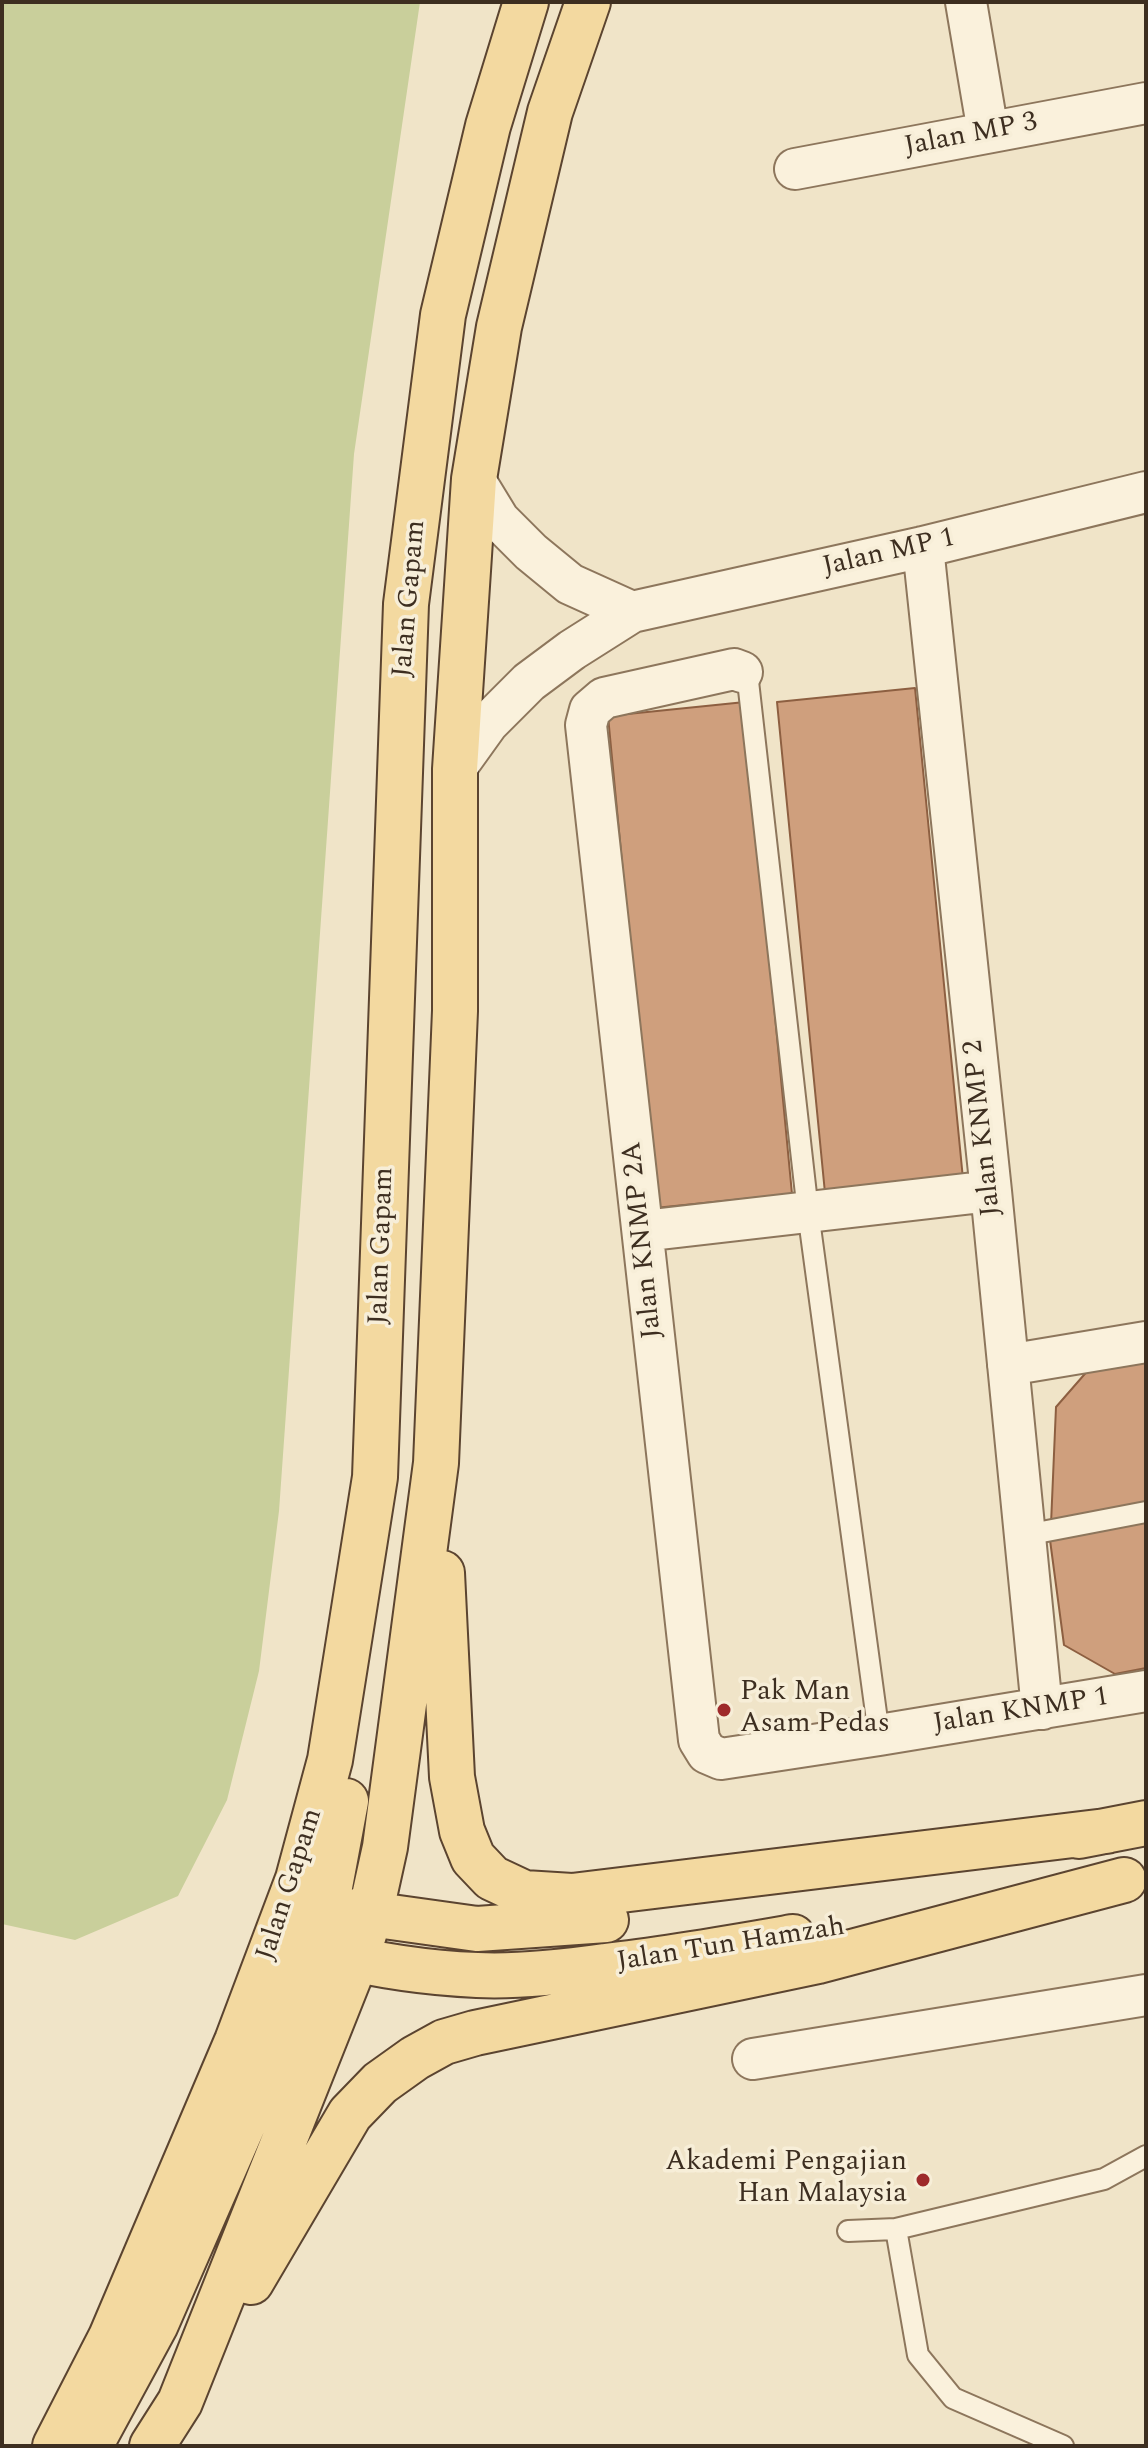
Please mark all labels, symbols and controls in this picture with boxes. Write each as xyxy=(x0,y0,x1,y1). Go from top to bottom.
street label: Jalan MP 3 xyxy=(902,107,1040,165)
street label: Jalan Gapam xyxy=(387,519,435,679)
street label: Jalan MP 1 xyxy=(820,522,958,586)
street label: Jalan KNMP 2 xyxy=(958,1038,1010,1218)
street label: Jalan KNMP 2A xyxy=(617,1140,671,1340)
street label: Jalan Gapam xyxy=(363,1167,403,1325)
place label: Pak Man Asam Pedas xyxy=(740,1677,890,1743)
street label: Jalan KNMP 1 xyxy=(931,1682,1111,1742)
marker: Pak Man Asam Pedas xyxy=(715,1701,733,1719)
street label: Jalan Gapam xyxy=(251,1805,331,1965)
street label: Jalan Tun Hamzah xyxy=(615,1911,847,1981)
place label: Akademi Pengajian Han Malaysia xyxy=(665,2147,907,2213)
marker: Akademi Pengajian Han Malaysia xyxy=(914,2171,932,2189)

